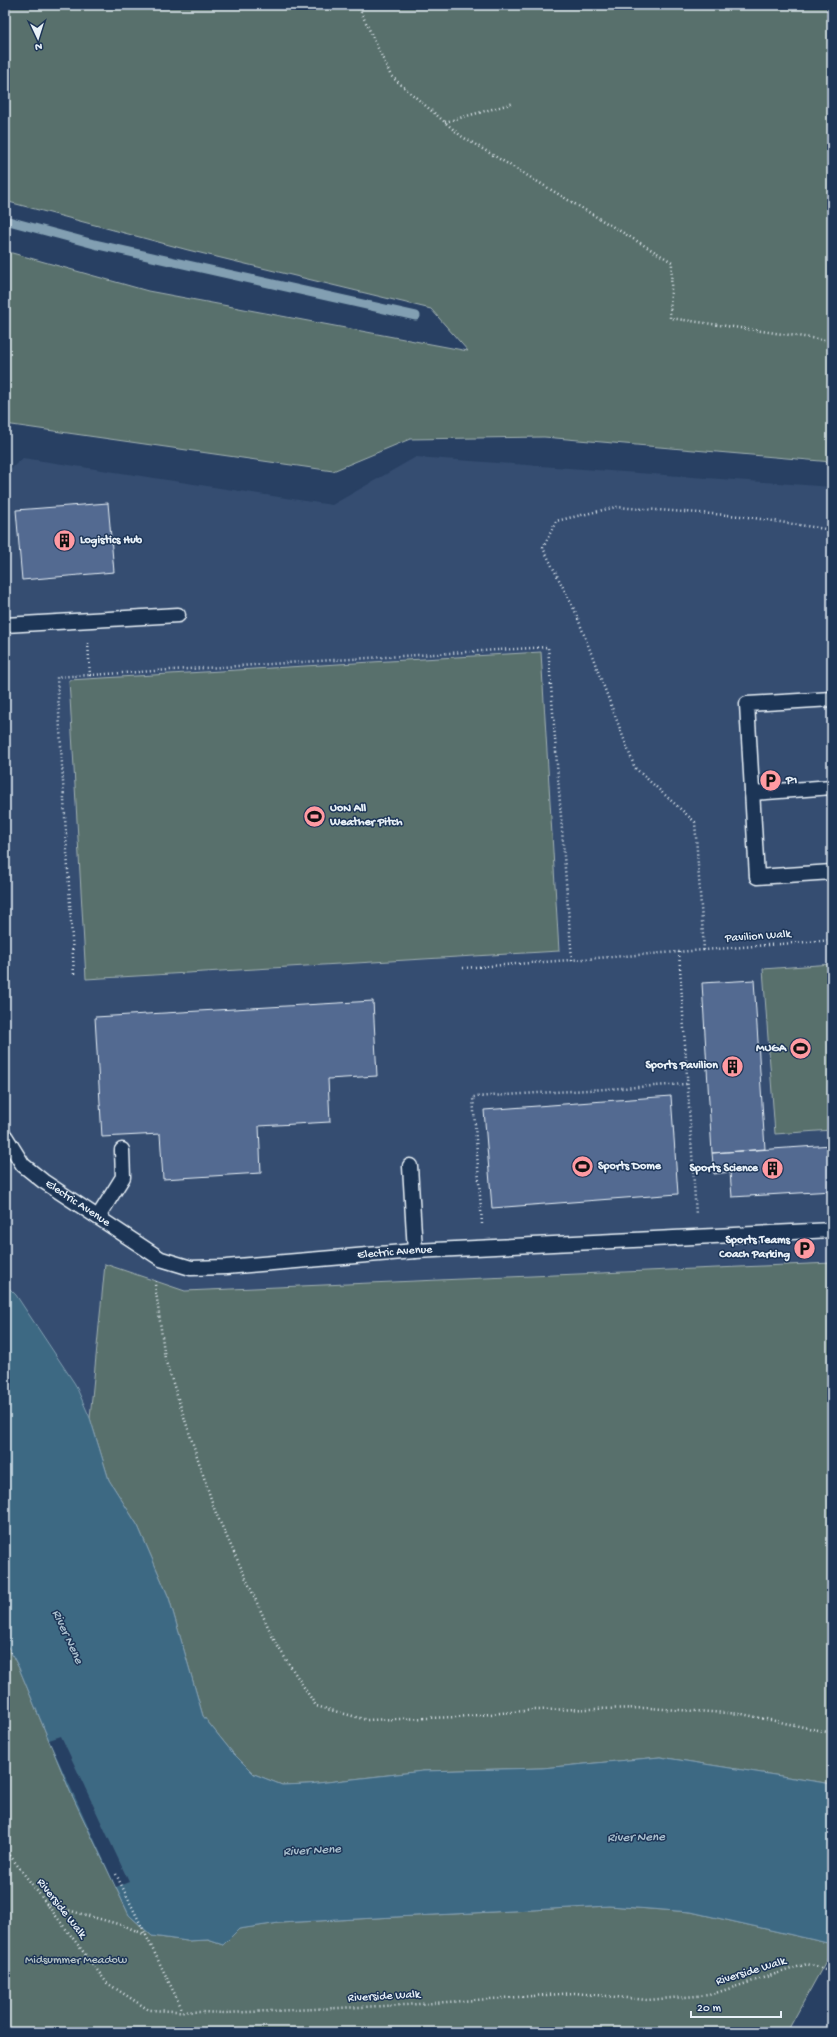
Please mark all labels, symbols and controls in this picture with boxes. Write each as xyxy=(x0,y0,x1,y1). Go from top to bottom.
north arrow xyxy=(18,18,58,58)
text: N xyxy=(35,40,43,52)
building icon: Logistics Hub xyxy=(52,528,78,554)
place label: Logistics Hub xyxy=(80,534,143,548)
parking icon: P1 xyxy=(757,768,783,794)
place label: P1 xyxy=(785,774,798,788)
place label: UoN All Weather Pitch xyxy=(329,802,403,830)
sports icon: UoN All Weather Pitch xyxy=(301,803,327,829)
street label: Pavilion Walk xyxy=(724,928,793,946)
sports icon: MUGA xyxy=(788,1036,814,1062)
place label: MUGA xyxy=(756,1042,787,1056)
building icon: Sports Pavilion xyxy=(720,1053,746,1079)
place label: Sports Pavilion xyxy=(646,1059,718,1073)
sports icon: Sports Dome xyxy=(569,1154,595,1180)
building icon: Sports Science xyxy=(760,1156,786,1182)
place label: Sports Dome xyxy=(598,1160,662,1174)
place label: Sports Science xyxy=(689,1162,759,1176)
street label: Electric Avenue xyxy=(42,1177,113,1231)
place label: Sports Teams Coach Parking xyxy=(718,1234,791,1262)
parking icon: Sports Teams Coach Parking xyxy=(792,1235,818,1261)
street label: Electric Avenue xyxy=(357,1243,434,1263)
water label: River Nene xyxy=(48,1608,87,1668)
water label: River Nene xyxy=(607,1830,666,1846)
water label: River Nene xyxy=(283,1842,343,1860)
street label: Riverside Walk xyxy=(33,1876,90,1943)
park label: Midsummer Meadow xyxy=(25,1954,128,1968)
street label: Riverside Walk xyxy=(714,1954,789,1989)
street label: Riverside Walk xyxy=(347,1988,422,2006)
scale bar xyxy=(691,1993,781,2019)
text: 20 m xyxy=(697,2002,722,2016)

